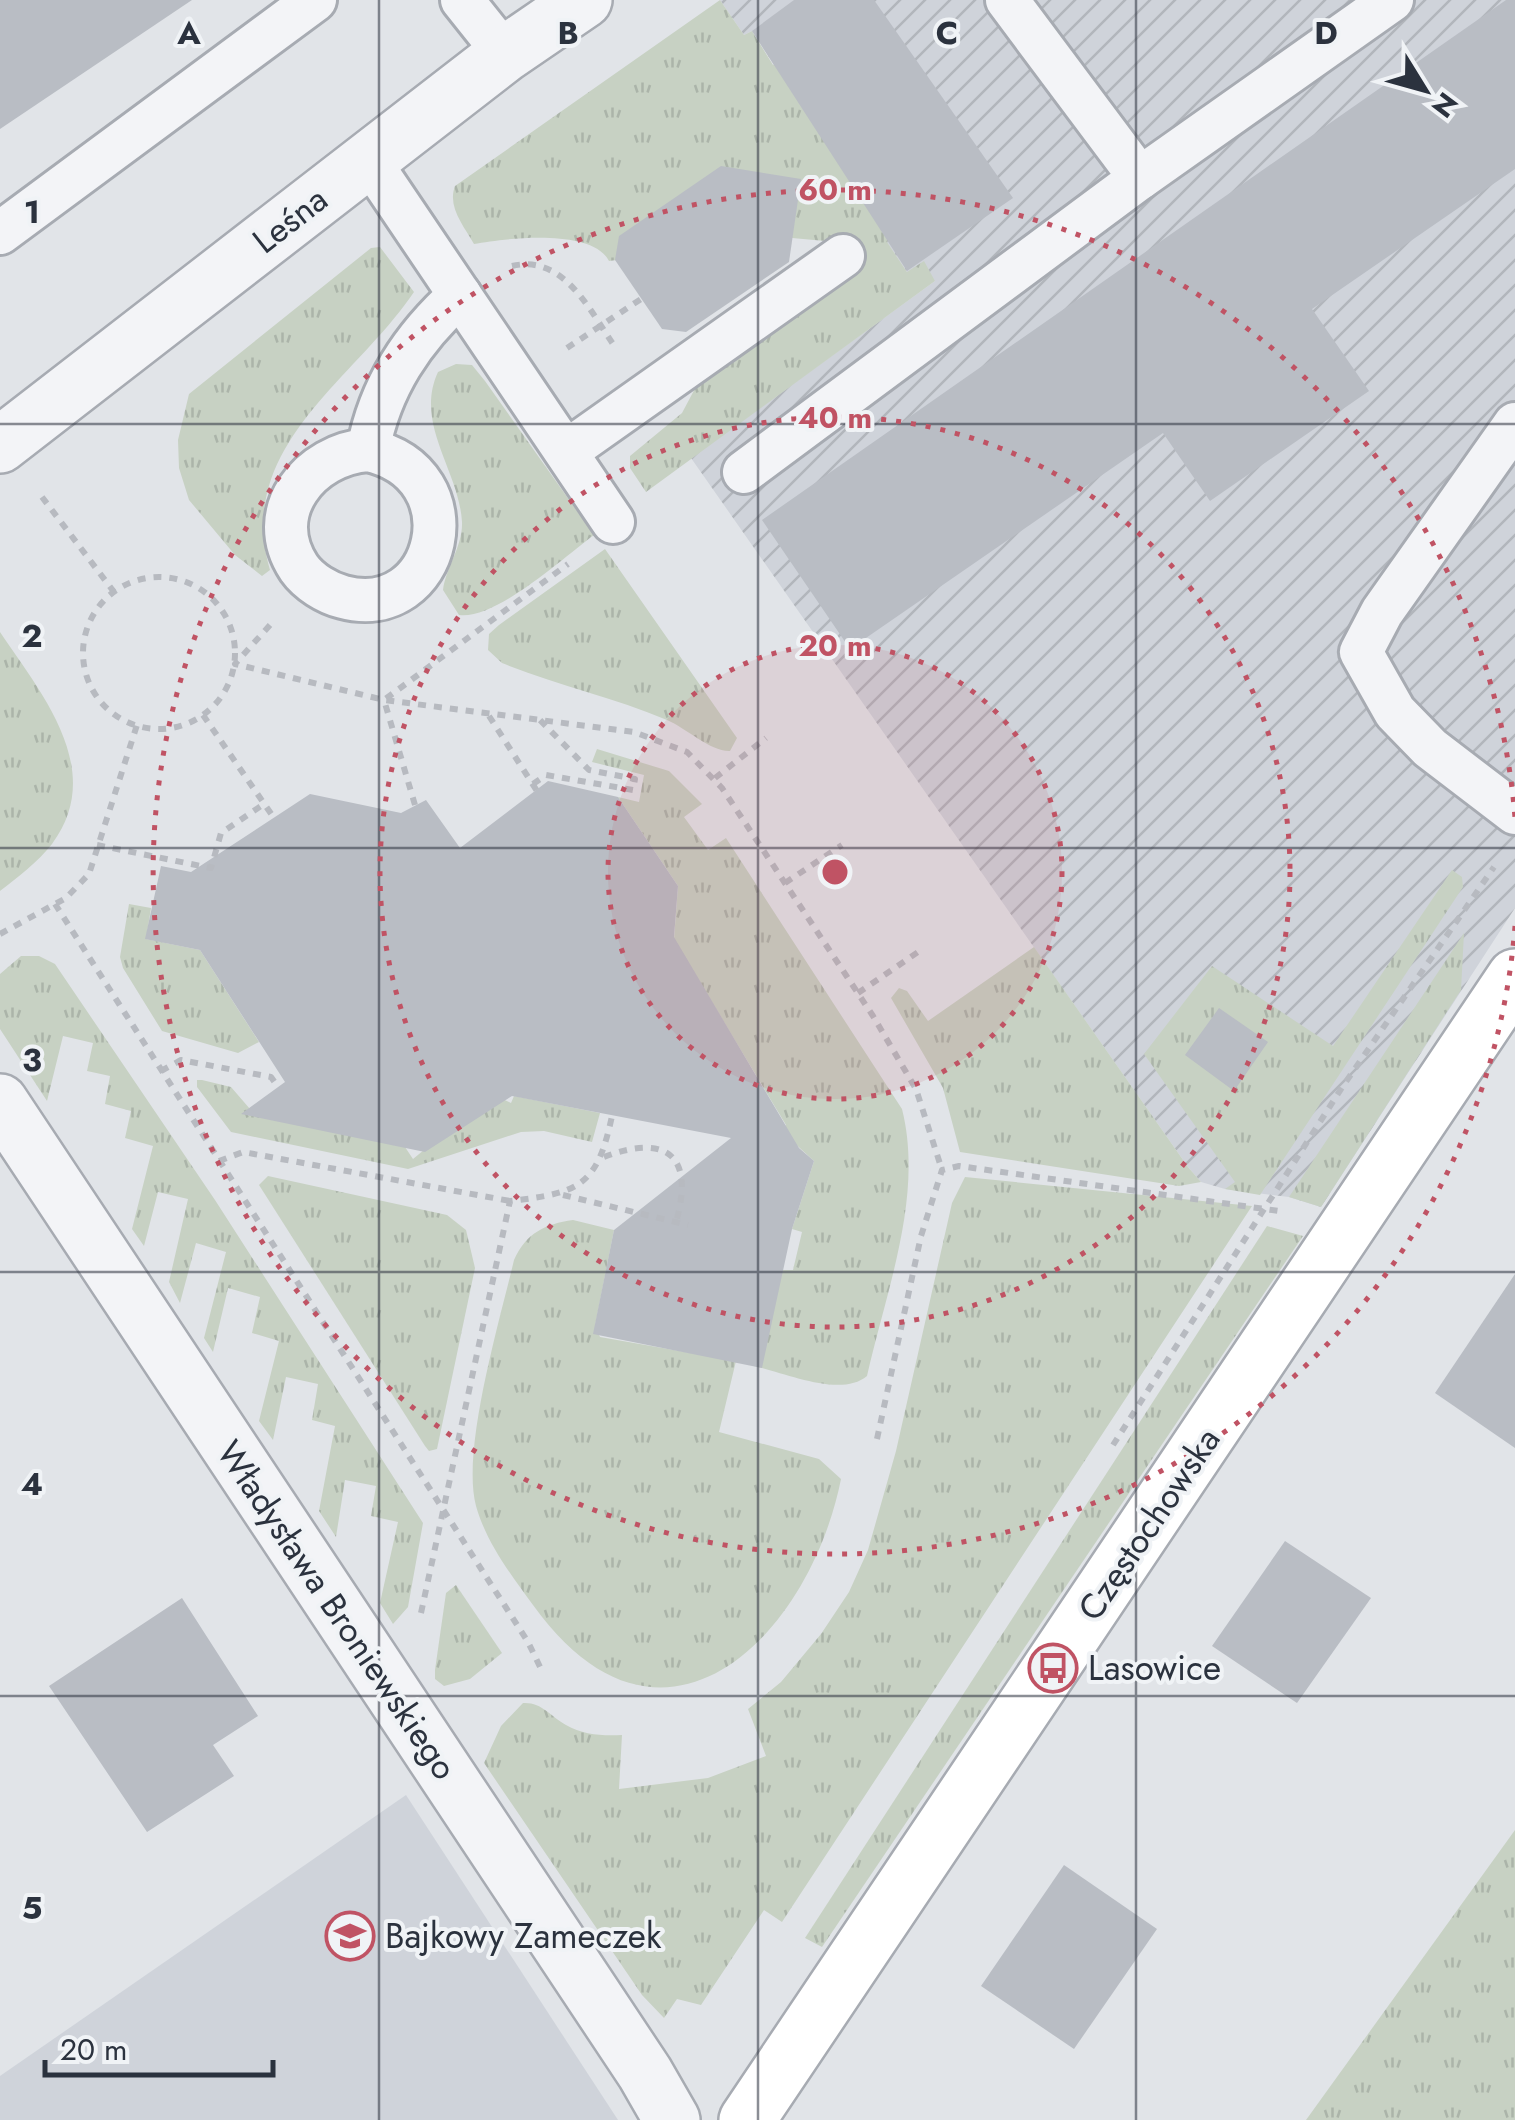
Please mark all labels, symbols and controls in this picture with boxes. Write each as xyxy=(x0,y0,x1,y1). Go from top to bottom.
text: A xyxy=(176,10,201,56)
text: B xyxy=(557,10,579,56)
text: C xyxy=(936,10,958,56)
text: D xyxy=(1314,10,1338,56)
north arrow xyxy=(1375,40,1475,140)
text: N xyxy=(1422,84,1468,126)
text: 60 m xyxy=(798,168,872,211)
street label: Leśna xyxy=(242,175,338,265)
text: 1 xyxy=(24,189,40,235)
text: 40 m xyxy=(798,396,872,439)
text: 2 xyxy=(22,613,43,659)
text: 20 m xyxy=(798,624,872,667)
centre of rings xyxy=(817,854,853,890)
text: 3 xyxy=(22,1037,42,1083)
street label: Częstochowska xyxy=(1066,1418,1232,1630)
street label: Władysława Broniewskiego xyxy=(205,1430,469,1790)
text: 4 xyxy=(21,1461,43,1507)
bus stop icon: Lasowice xyxy=(1027,1642,1079,1694)
place label: Lasowice xyxy=(1088,1643,1221,1693)
text: 5 xyxy=(22,1885,42,1931)
school or university icon: Bajkowy Zameczek xyxy=(324,1910,376,1962)
place label: Bajkowy Zameczek xyxy=(385,1911,662,1961)
scale bar xyxy=(45,2015,272,2077)
text: 20 m xyxy=(60,2028,127,2071)

